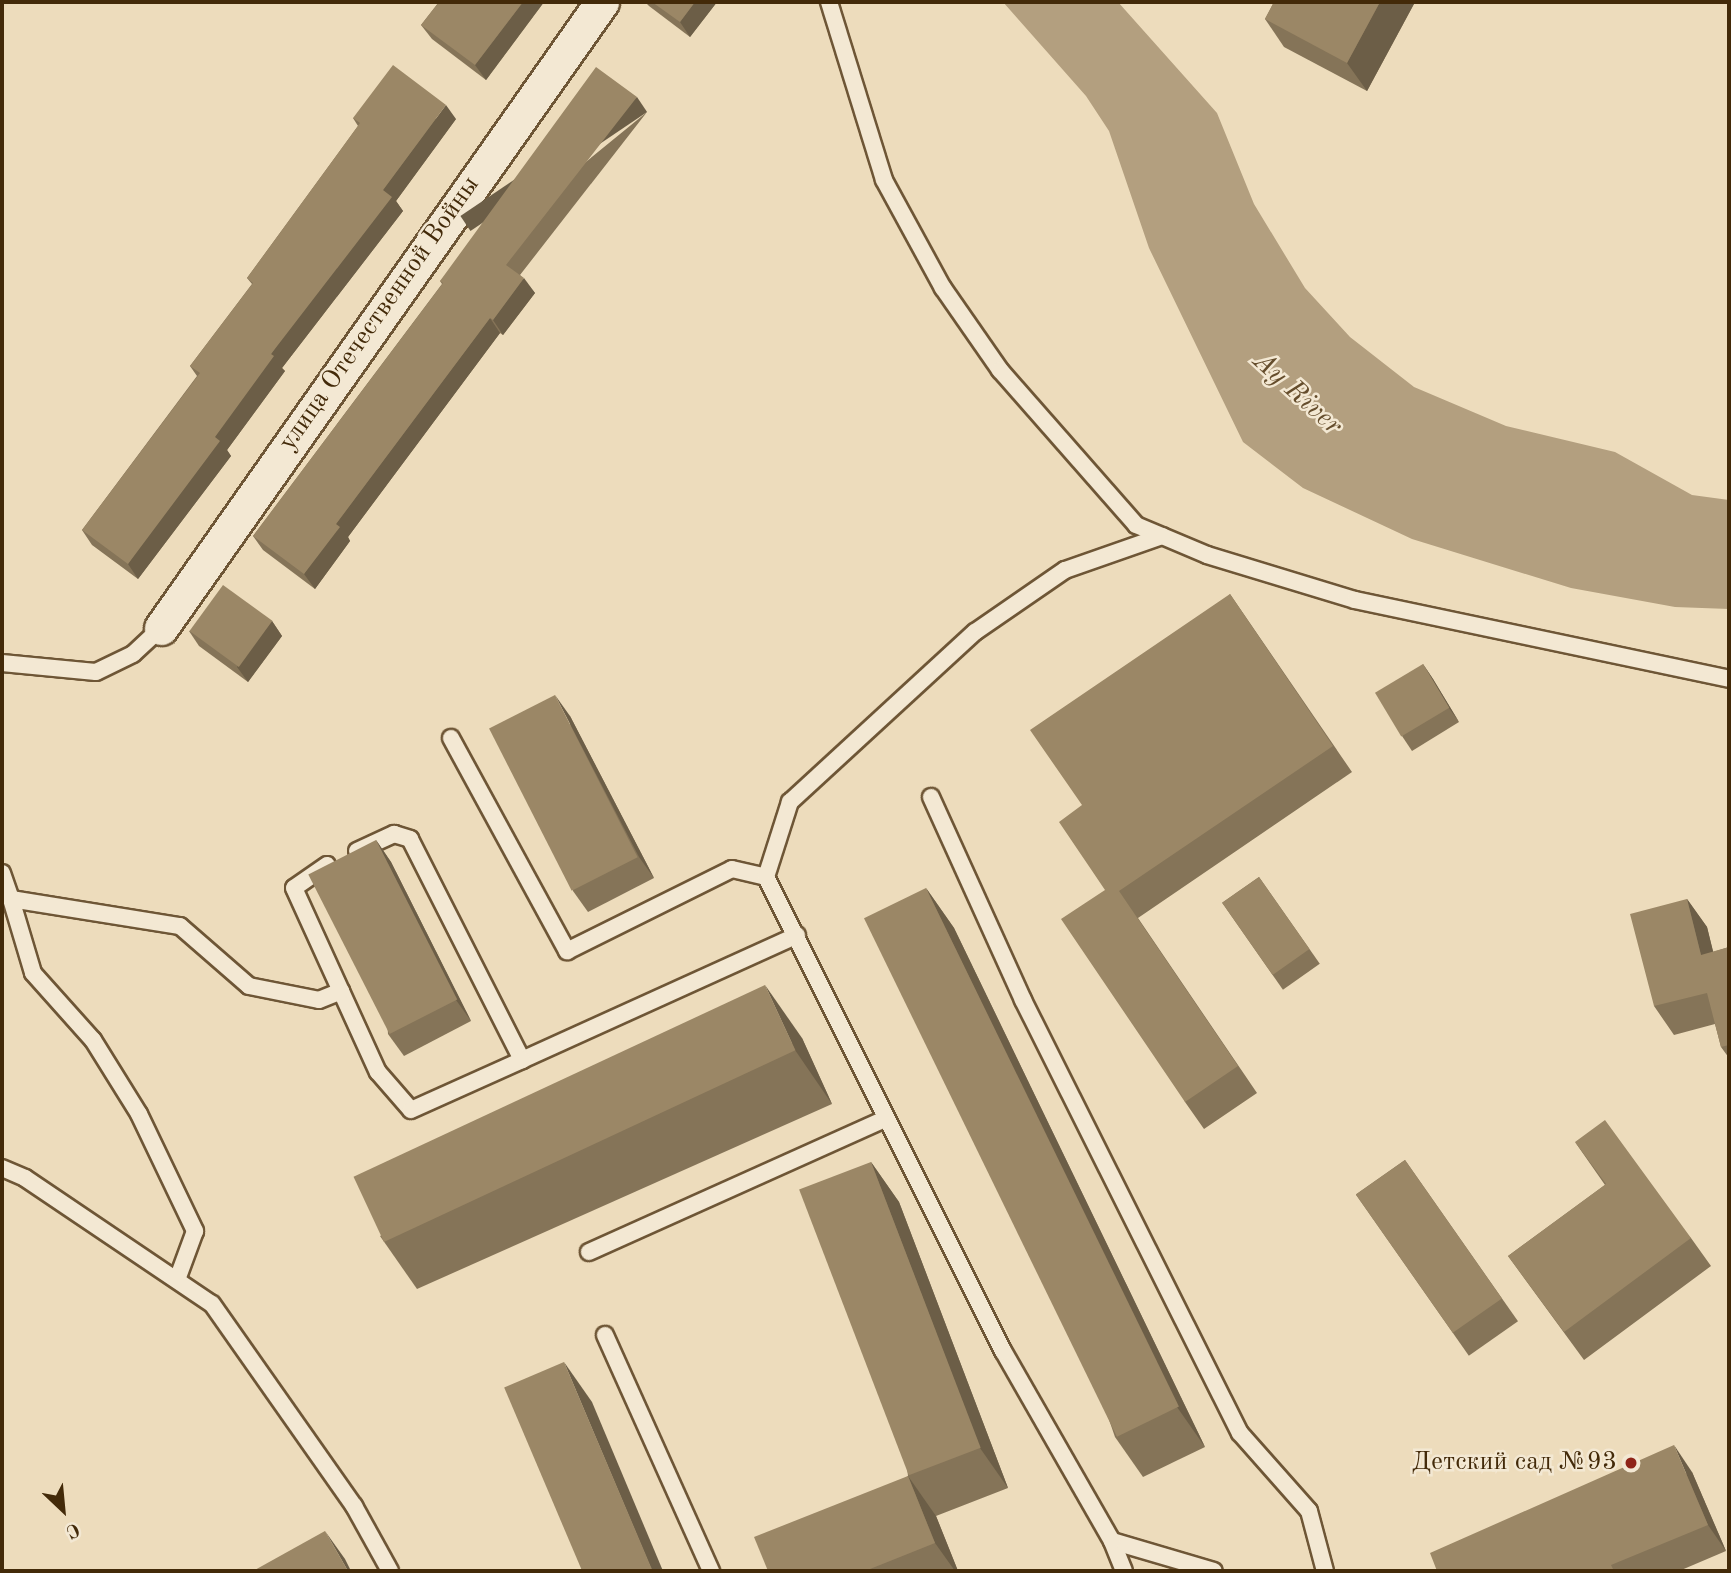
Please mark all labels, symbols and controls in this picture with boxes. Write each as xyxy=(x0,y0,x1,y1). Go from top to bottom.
street label: улица Отечественной Войны xyxy=(273,171,487,457)
water label: Ay River xyxy=(1245,345,1349,443)
place label: Детский сад №93 xyxy=(1412,1447,1617,1479)
marker: Детский сад №93 xyxy=(1623,1455,1639,1471)
north arrow xyxy=(28,1475,98,1545)
text: С xyxy=(63,1518,82,1541)

